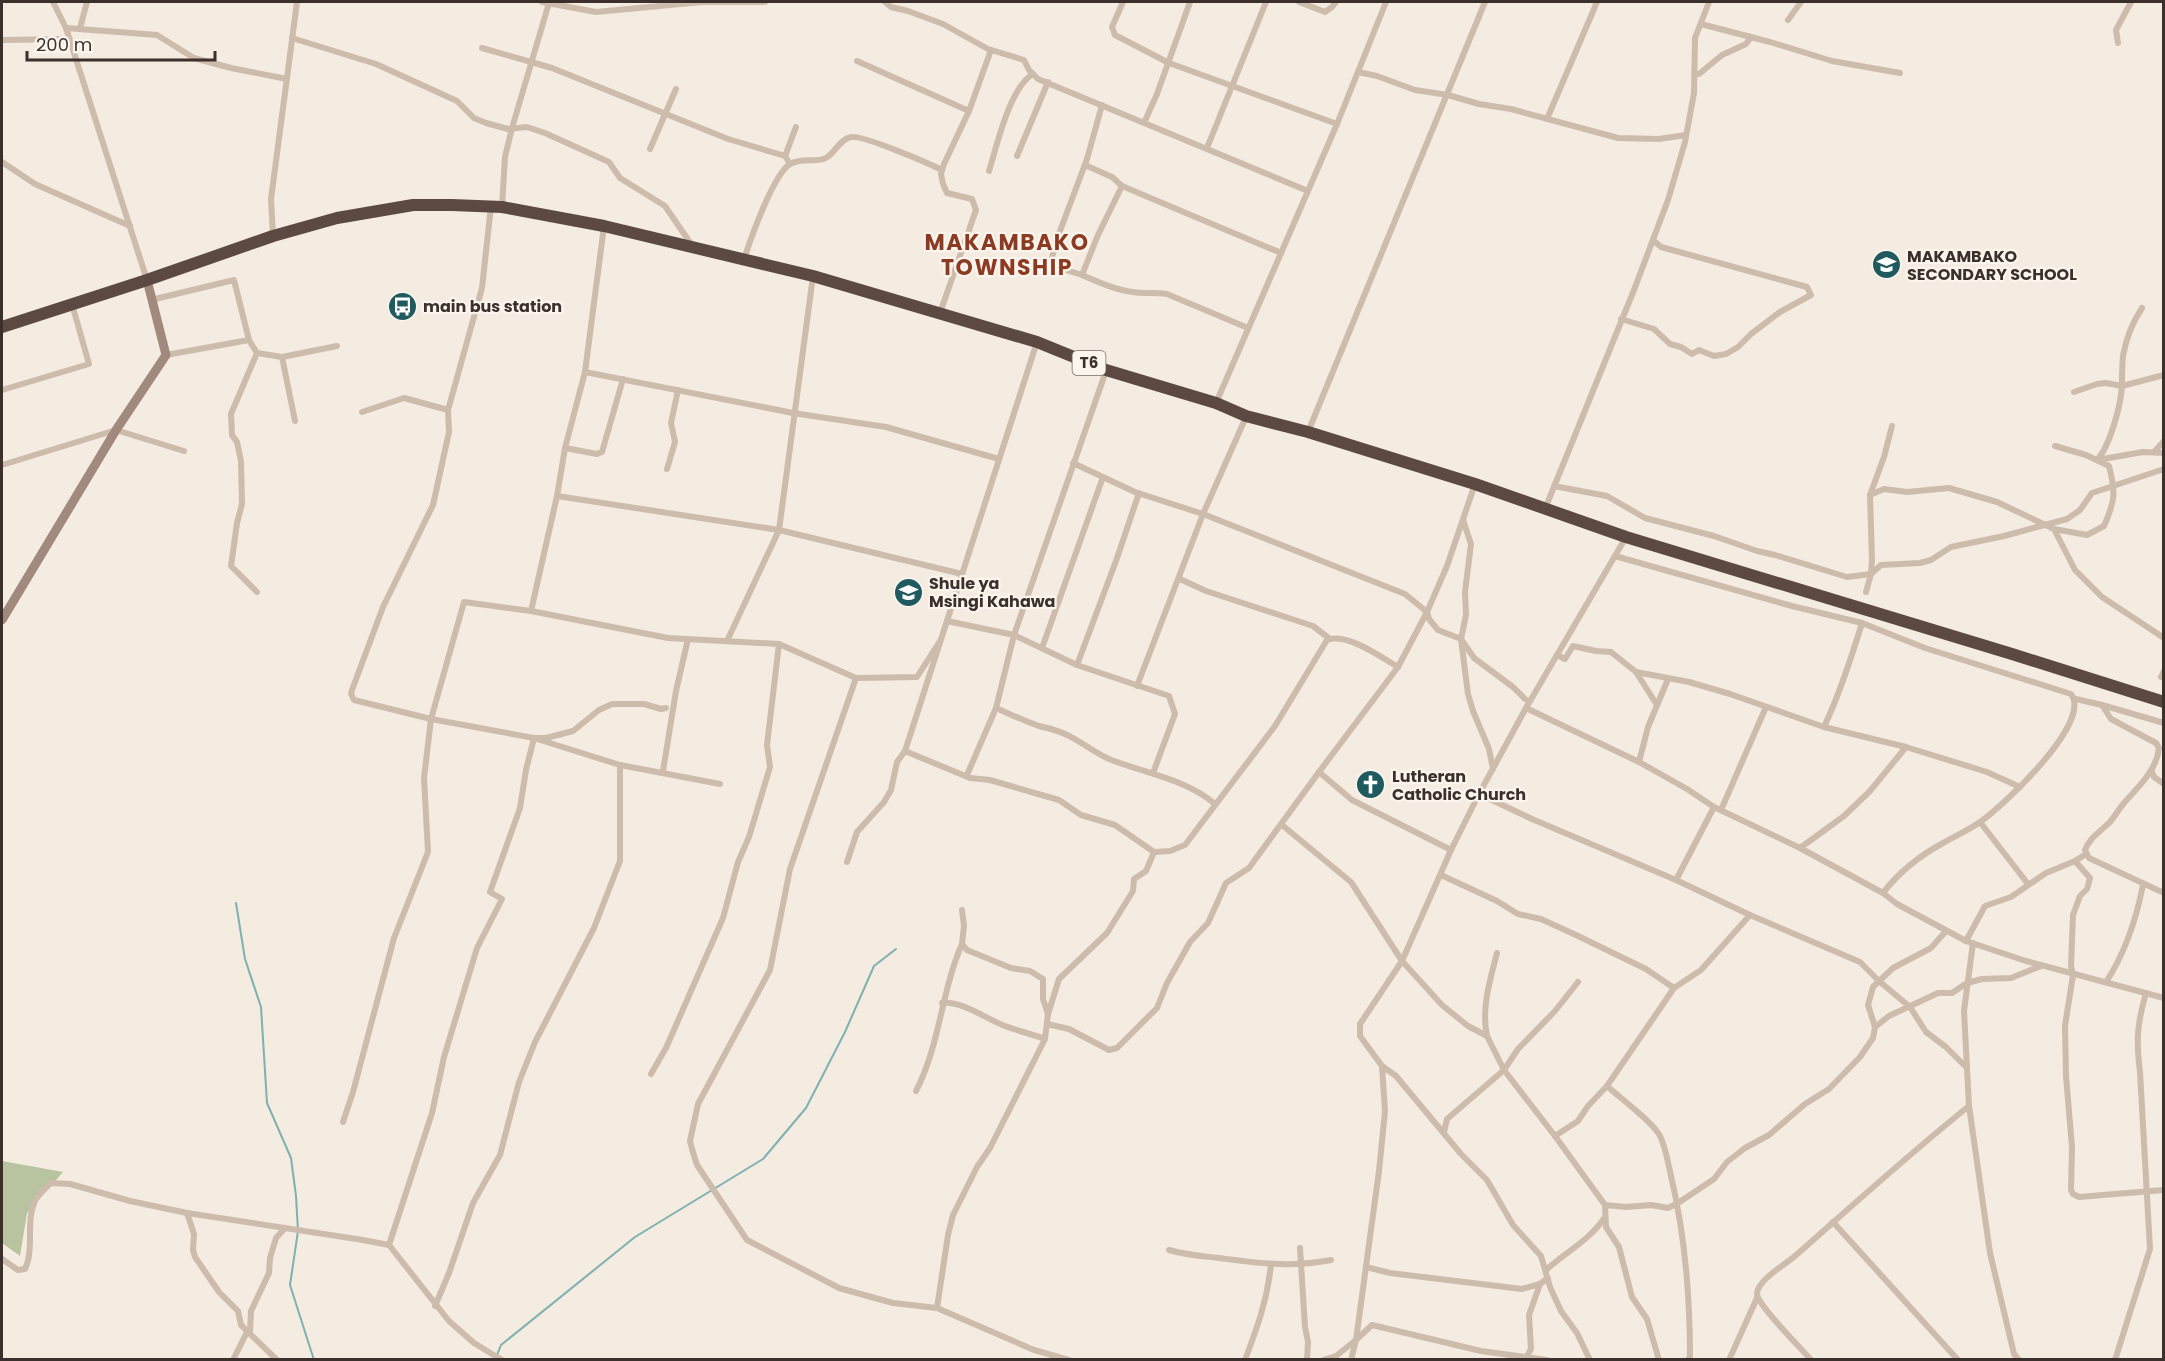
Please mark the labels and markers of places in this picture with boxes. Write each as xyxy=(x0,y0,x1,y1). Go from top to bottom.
place label: MAKAMBAKO SECONDARY SCHOOL xyxy=(1907,245,2077,286)
school or university icon: MAKAMBAKO SECONDARY SCHOOL xyxy=(1870,249,1902,281)
bus stop icon: main bus station xyxy=(386,290,418,322)
place label: main bus station xyxy=(423,295,562,318)
place label: Shule ya Msingi Kahawa xyxy=(929,572,1055,613)
school or university icon: Shule ya Msingi Kahawa xyxy=(892,576,924,608)
place label: Lutheran Catholic Church xyxy=(1392,765,1526,806)
church icon: Lutheran Catholic Church xyxy=(1355,769,1387,801)

